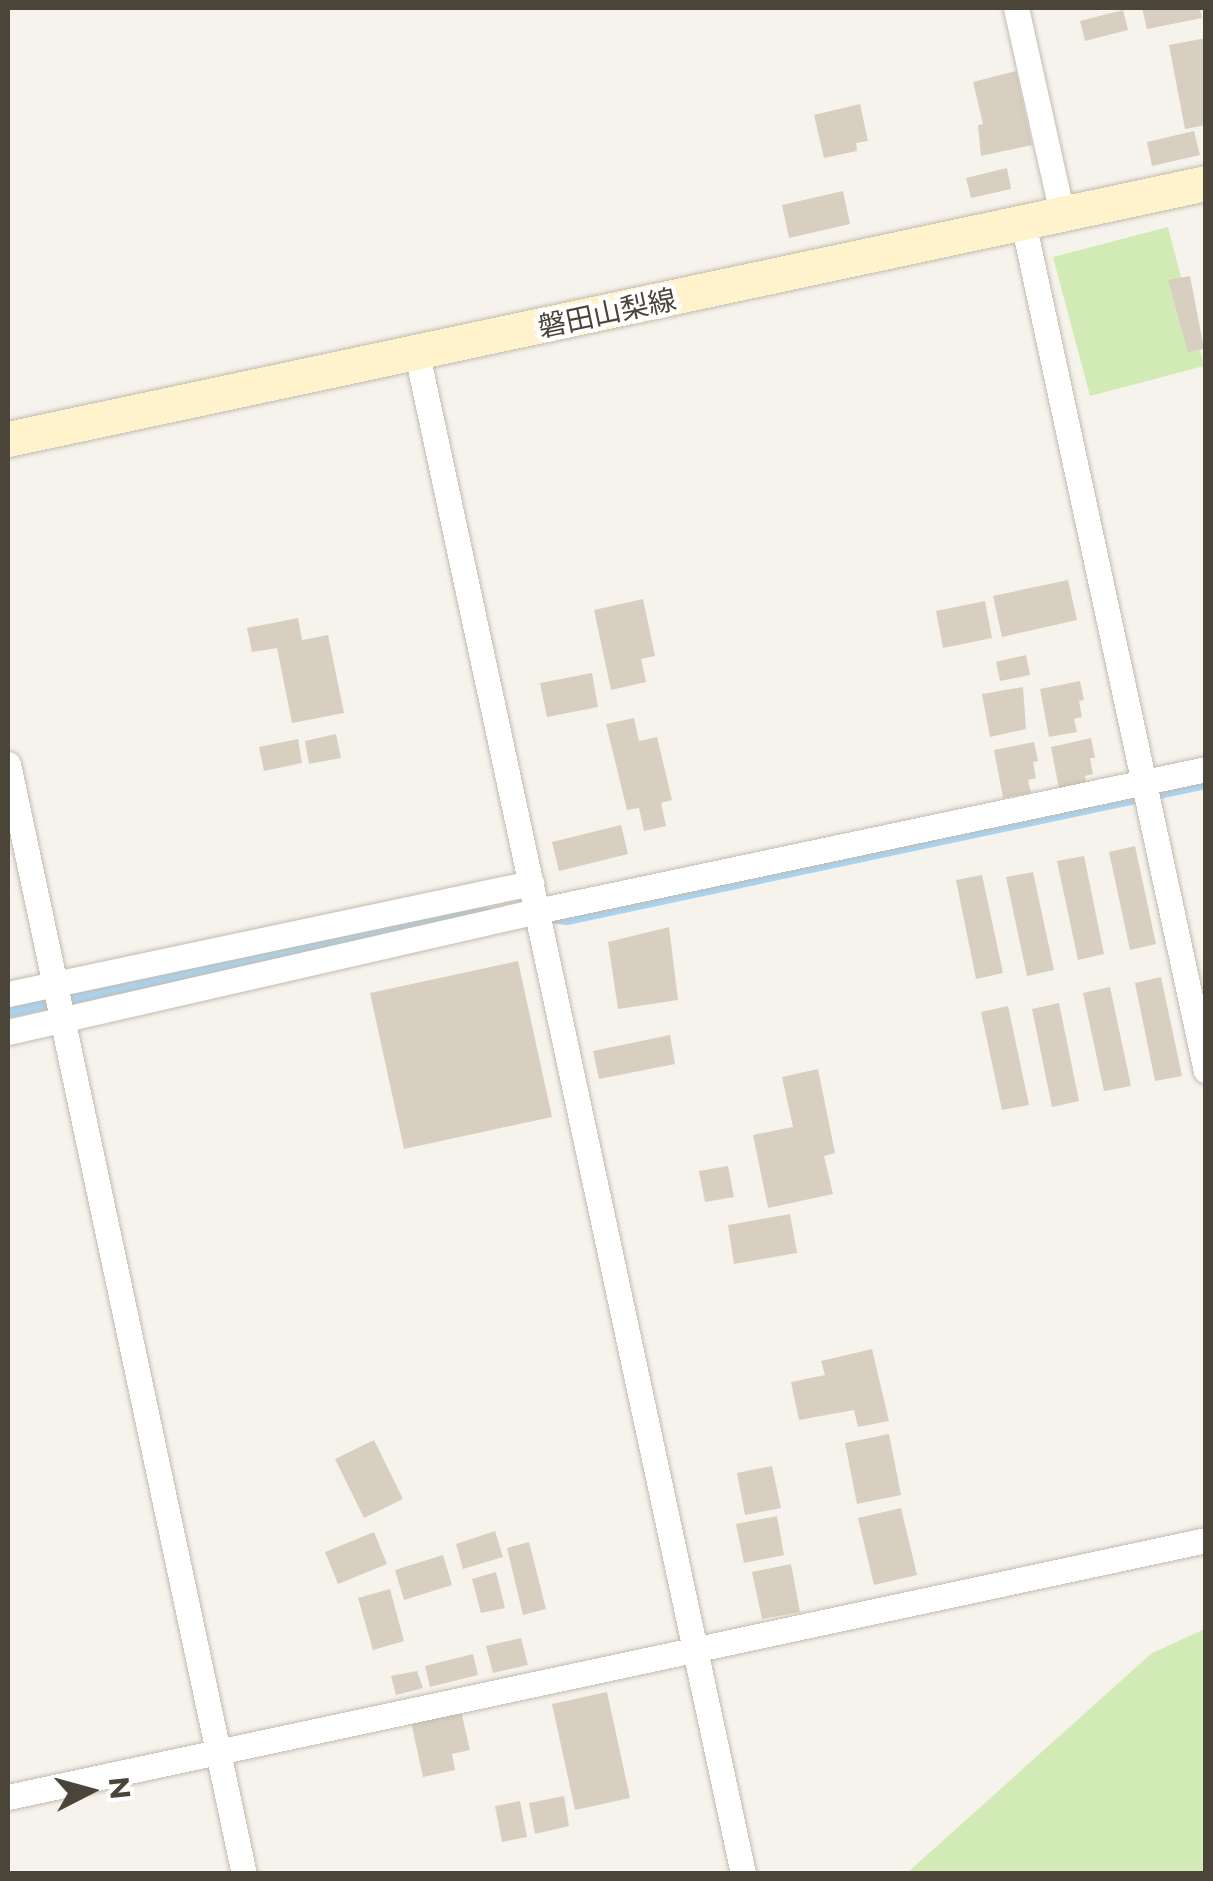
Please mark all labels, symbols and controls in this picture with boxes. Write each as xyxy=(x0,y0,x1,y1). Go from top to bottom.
street label: 磐田山梨線 xyxy=(535,282,679,344)
north arrow xyxy=(40,1741,140,1841)
text: N xyxy=(102,1775,138,1801)

